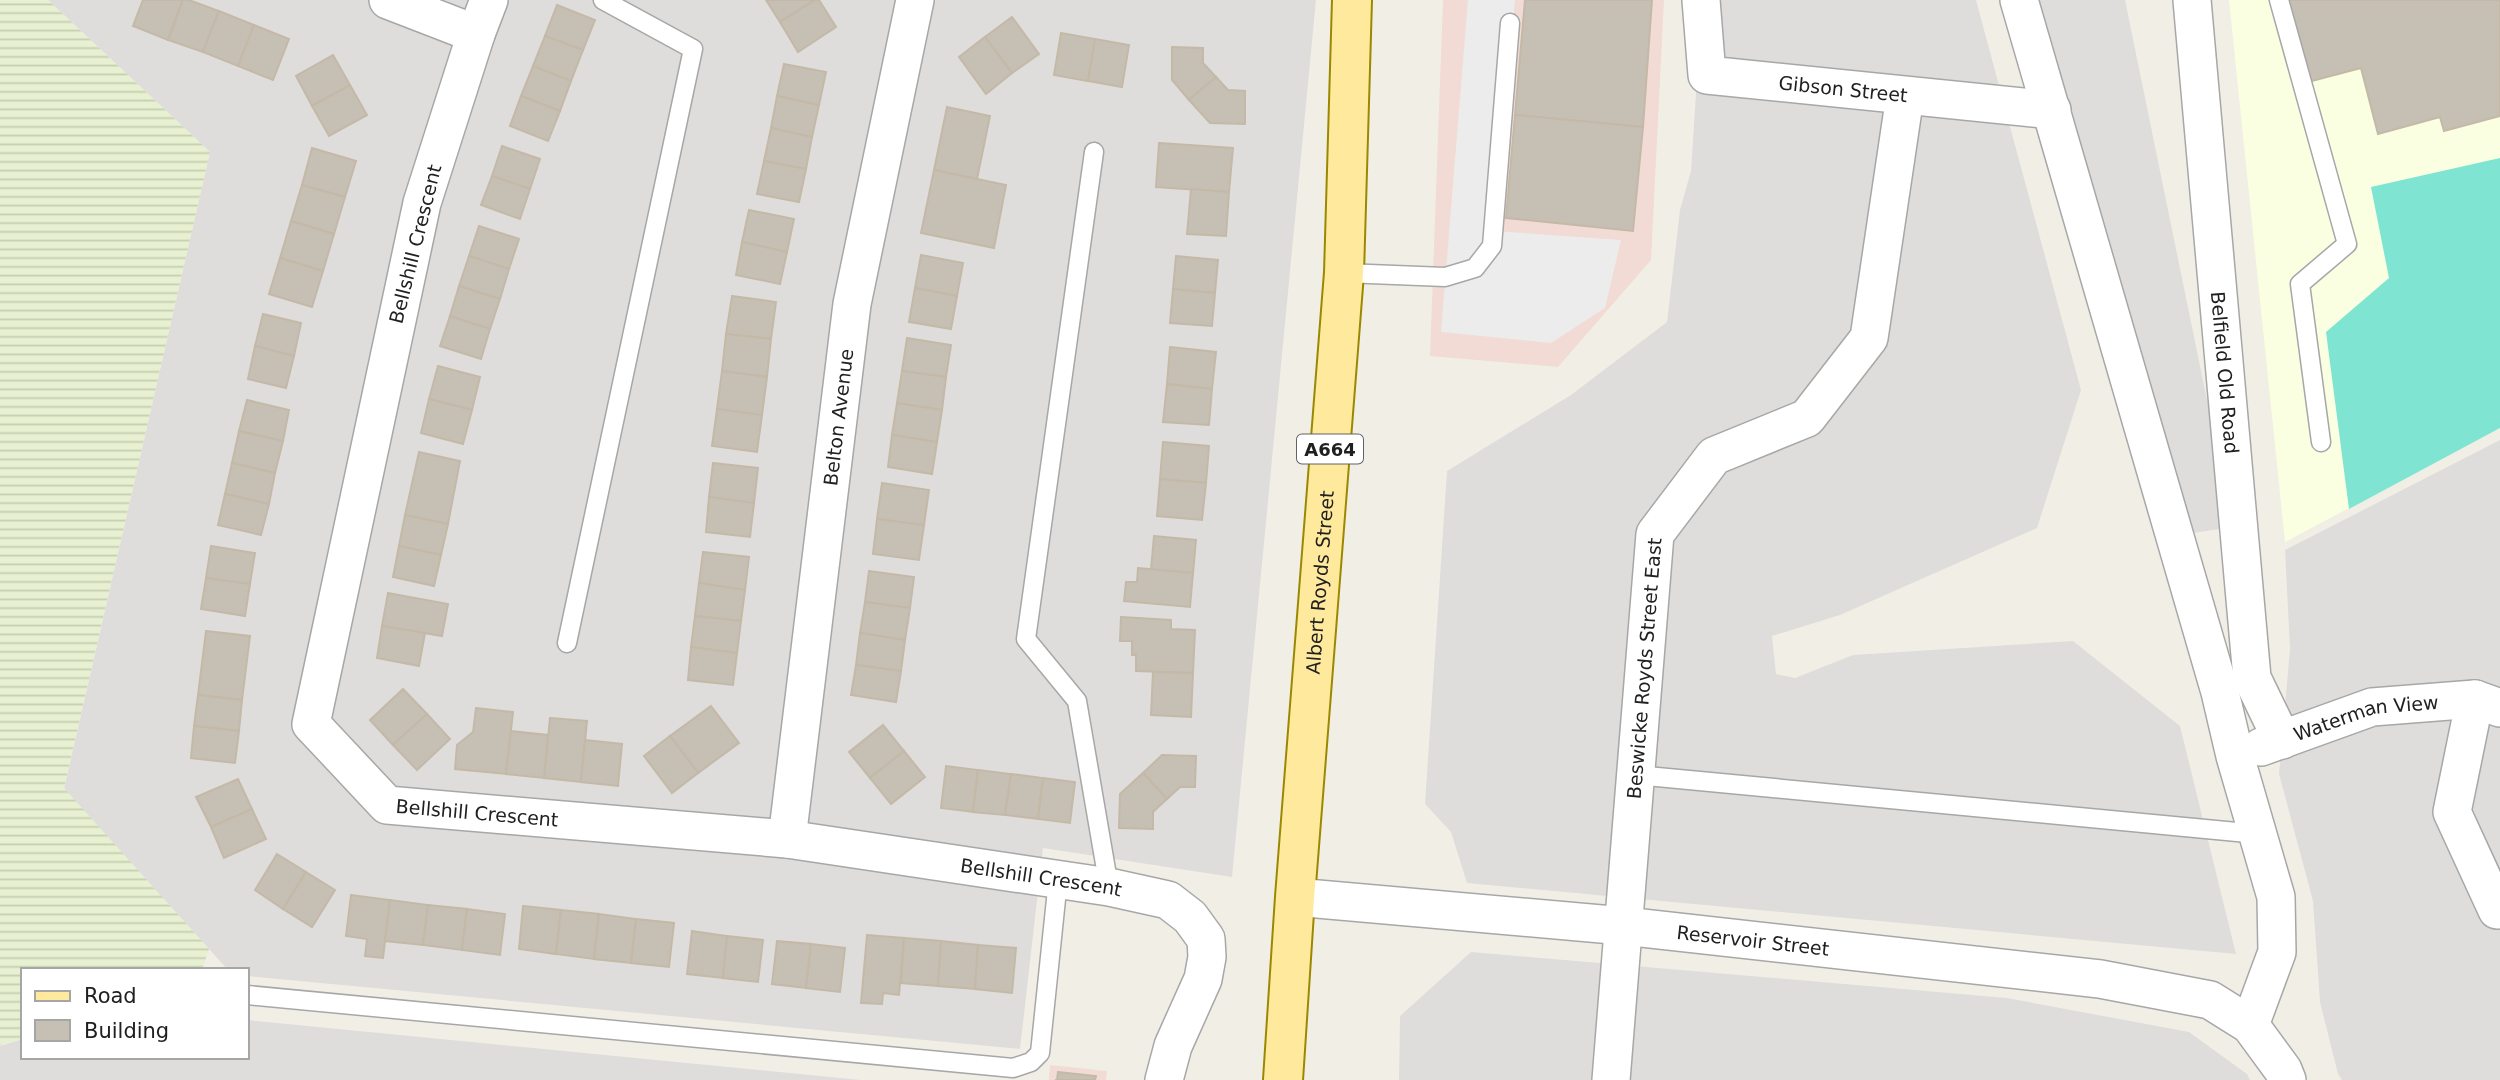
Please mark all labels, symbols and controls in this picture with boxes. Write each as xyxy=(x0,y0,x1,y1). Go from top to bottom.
street label: Gibson Street xyxy=(1778,71,1909,106)
street label: Bellshill Crescent xyxy=(385,162,445,326)
street label: Belfield Old Road xyxy=(2207,290,2243,455)
street label: Belton Avenue xyxy=(819,347,857,487)
road number: A664 xyxy=(1297,434,1363,463)
street label: Albert Royds Street xyxy=(1302,490,1338,675)
street label: Beswicke Royds Street East xyxy=(1623,537,1666,800)
street label: Waterman View xyxy=(2291,691,2439,745)
street label: Bellshill Crescent xyxy=(395,795,559,831)
street label: Bellshill Crescent xyxy=(959,854,1124,901)
street label: Reservoir Street xyxy=(1676,921,1830,960)
legend xyxy=(21,968,248,1059)
text: Road xyxy=(84,984,137,1008)
text: Building xyxy=(84,1019,169,1043)

